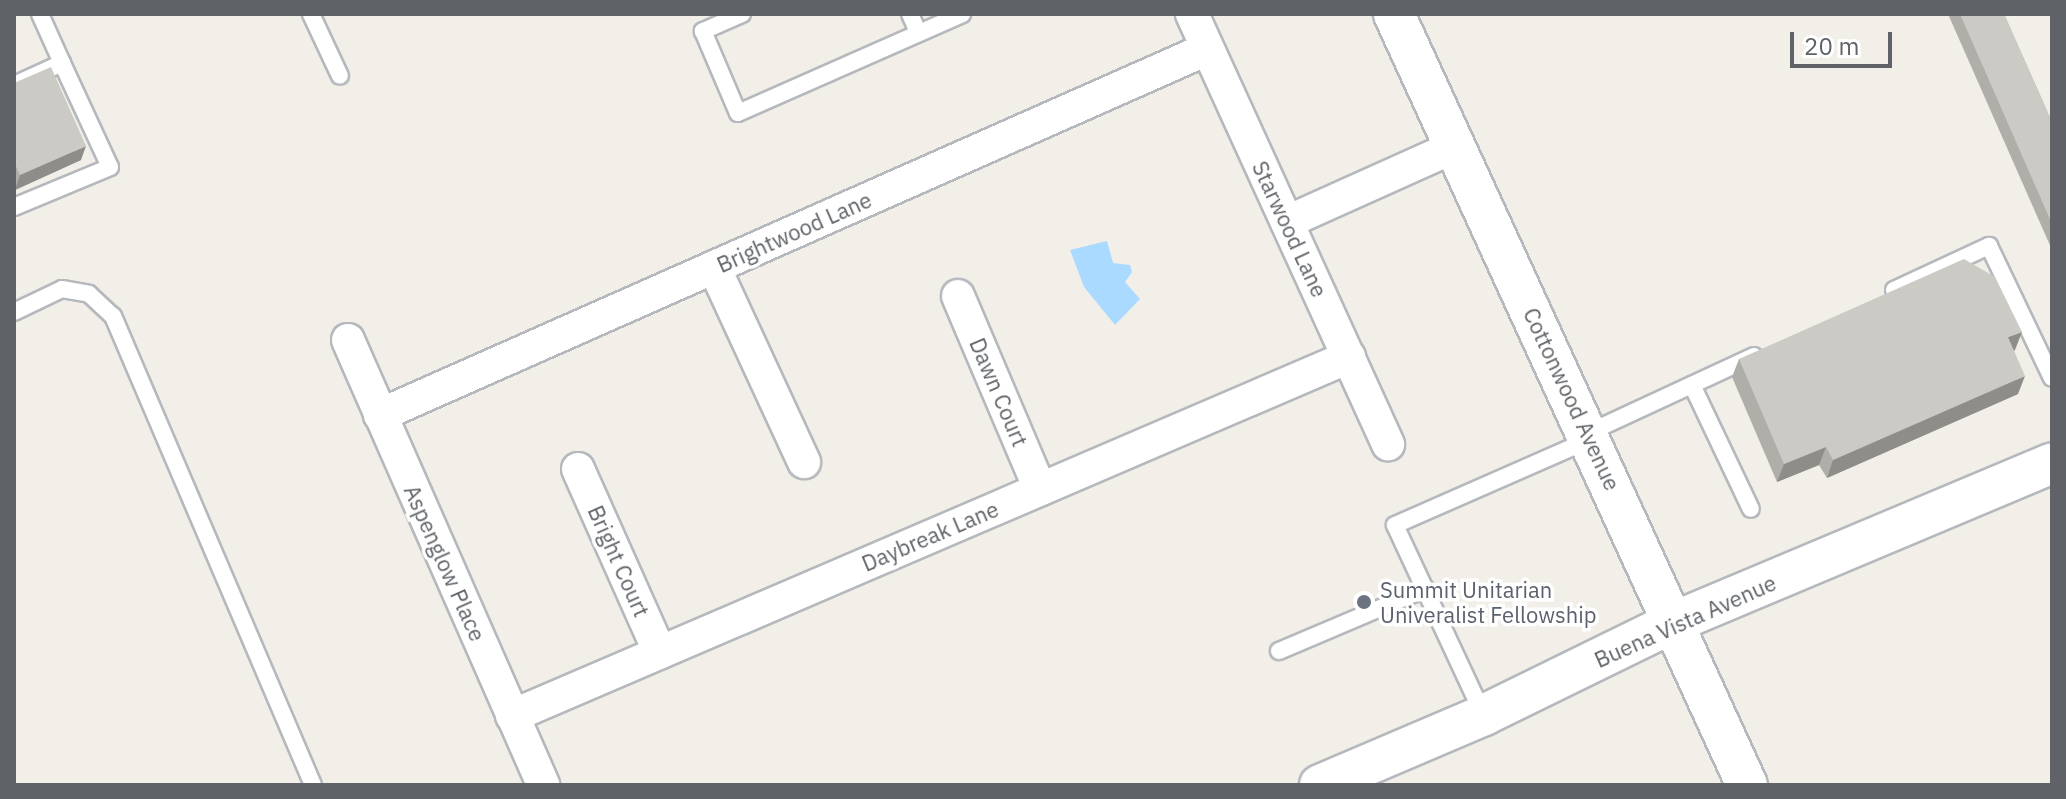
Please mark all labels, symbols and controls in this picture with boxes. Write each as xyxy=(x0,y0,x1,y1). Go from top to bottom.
scale bar xyxy=(1794,16,1896,66)
text: 20 m xyxy=(1804,30,1859,62)
street label: Starwood Lane xyxy=(1247,157,1333,301)
street label: Brightwood Lane xyxy=(713,186,875,278)
street label: Cottonwood Avenue xyxy=(1518,303,1626,495)
street label: Dawn Court xyxy=(964,334,1034,450)
street label: Aspenglow Place xyxy=(399,481,491,645)
street label: Daybreak Lane xyxy=(858,495,1002,577)
street label: Bright Court xyxy=(583,501,655,621)
street label: Buena Vista Avenue xyxy=(1590,569,1780,673)
place label: Summit Unitarian Univeralist Fellowship xyxy=(1380,576,1597,628)
marker: Summit Unitarian Univeralist Fellowship xyxy=(1355,593,1373,611)

